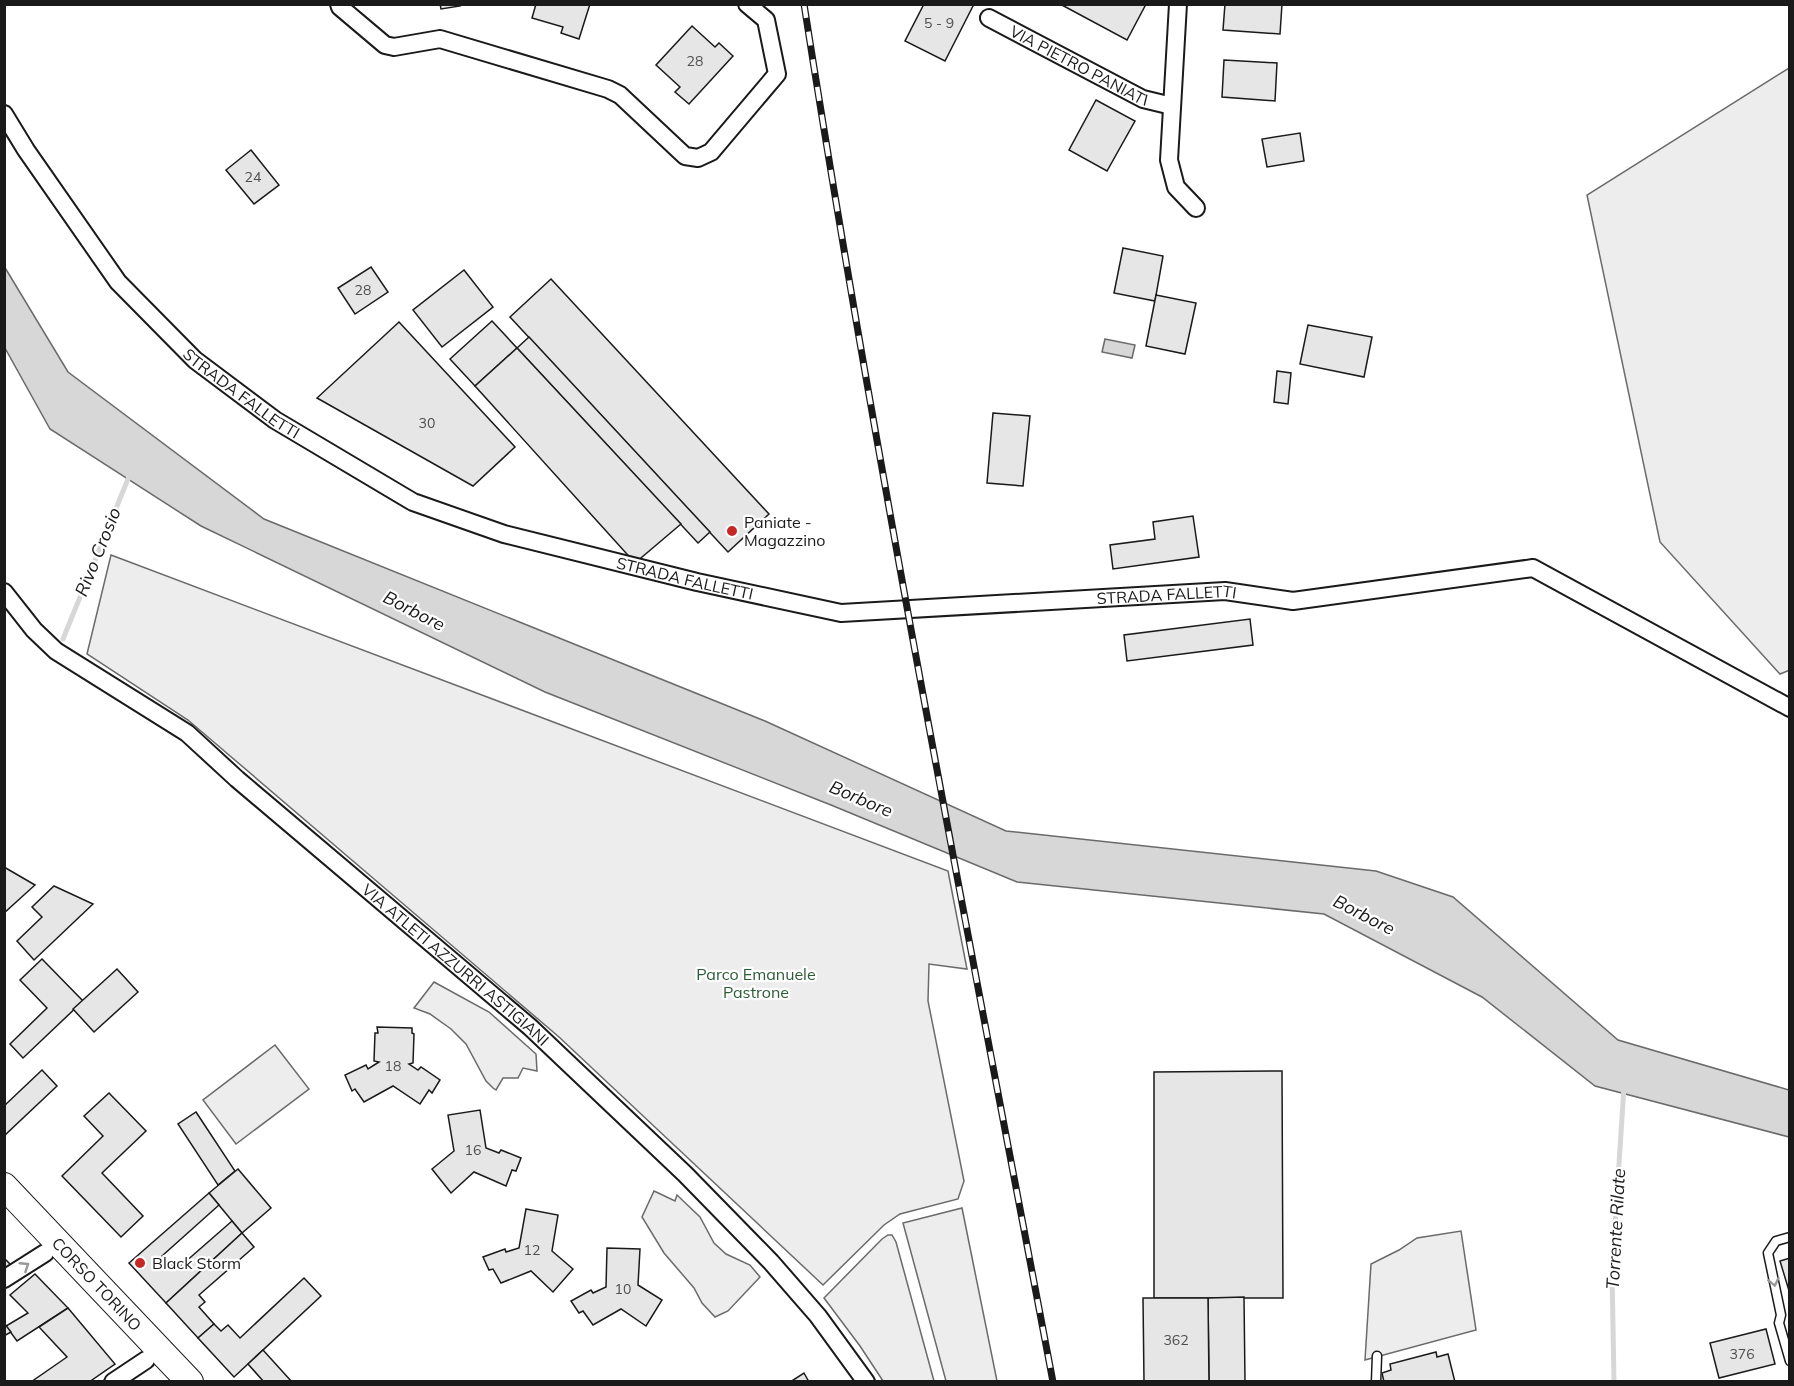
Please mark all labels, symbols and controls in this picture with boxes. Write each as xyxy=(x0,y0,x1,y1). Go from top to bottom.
house number: 5 - 9 xyxy=(924,14,954,32)
street label: VIA PIETRO PANIATI xyxy=(1007,21,1150,110)
house number: 28 xyxy=(687,52,703,70)
house number: 24 xyxy=(245,168,262,186)
house number: 28 xyxy=(355,281,371,299)
street label: STRADA FALLETTI xyxy=(179,344,304,443)
house number: 30 xyxy=(419,414,435,432)
water label: Rivo Crosio xyxy=(69,504,126,600)
place label: Paniate - Magazzino xyxy=(744,512,826,550)
marker: Paniate - Magazzino xyxy=(725,524,739,538)
street label: STRADA FALLETTI xyxy=(614,552,755,604)
street label: STRADA FALLETTI xyxy=(1096,581,1238,608)
water label: Borbore xyxy=(379,585,449,636)
water label: Borbore xyxy=(826,775,896,822)
street label: VIA ATLETI AZZURRI ASTIGIANI xyxy=(358,879,553,1050)
water label: Borbore xyxy=(1329,889,1399,940)
park label: Parco Emanuele Pastrone xyxy=(696,964,816,1002)
house number: 18 xyxy=(385,1057,401,1075)
house number: 16 xyxy=(465,1141,481,1159)
water label: Torrente Rilate xyxy=(1601,1167,1630,1290)
street label: CORSO TORINO xyxy=(48,1233,146,1335)
house number: 12 xyxy=(524,1241,540,1259)
place label: Black Storm xyxy=(152,1253,241,1273)
marker: Black Storm xyxy=(133,1256,147,1270)
one-way arrow xyxy=(18,1262,29,1273)
one-way arrow xyxy=(1767,1277,1780,1287)
house number: 10 xyxy=(615,1280,631,1298)
house number: 362 xyxy=(1163,1331,1189,1349)
house number: 376 xyxy=(1729,1345,1755,1363)

